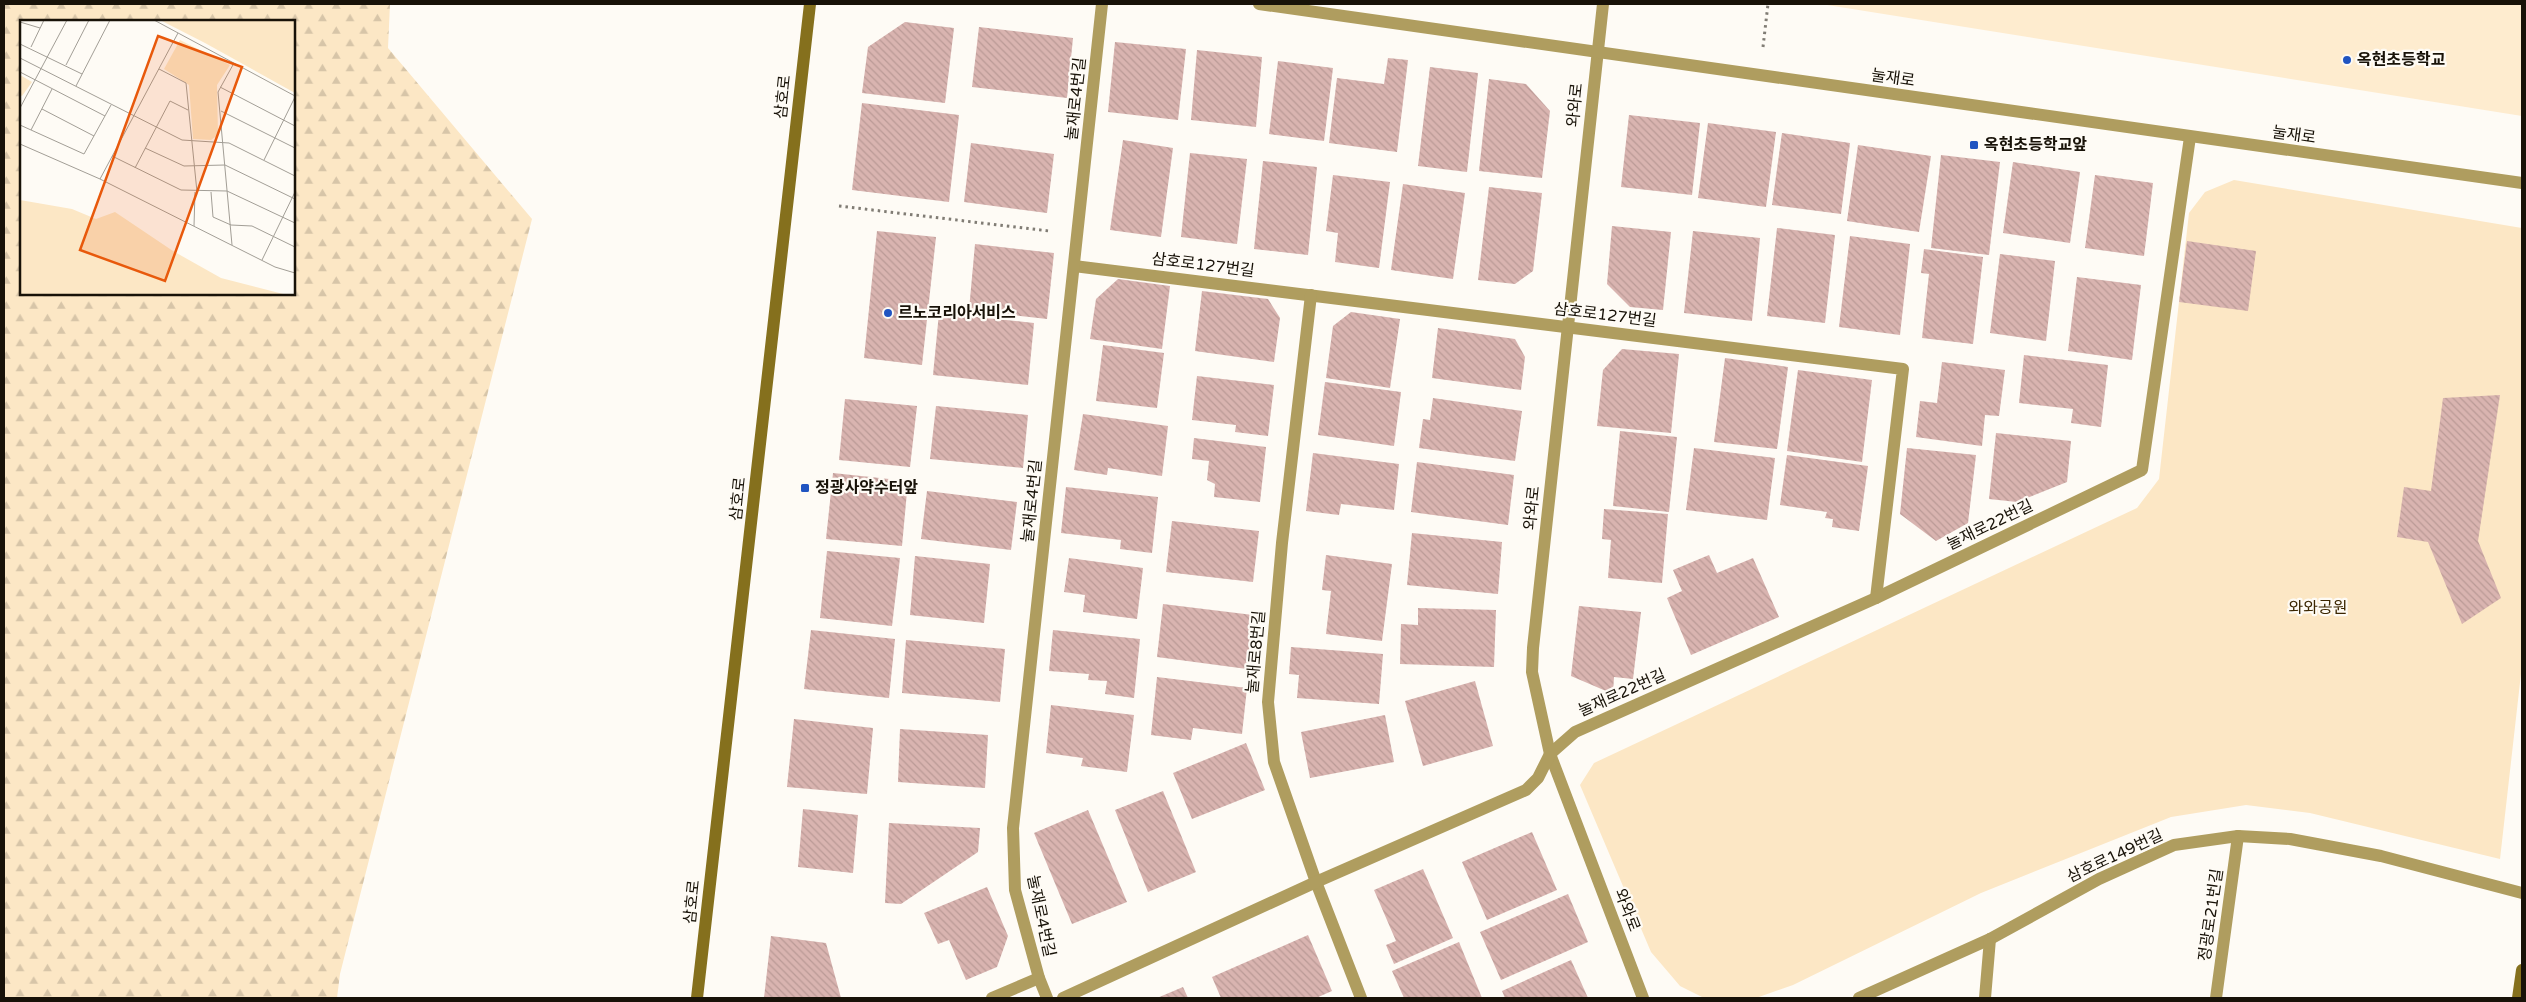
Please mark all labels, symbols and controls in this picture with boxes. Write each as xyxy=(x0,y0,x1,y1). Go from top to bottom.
inset map xyxy=(20,20,295,295)
place label: 옥현초등학교 xyxy=(2357,50,2446,70)
marker: 옥현초등학교 xyxy=(2341,54,2353,66)
street label: 눌재로4번길 xyxy=(1062,56,1090,142)
street label: 눌재로 xyxy=(1870,65,1917,91)
street label: 삼호로 xyxy=(771,74,795,120)
street label: 와와로 xyxy=(1563,82,1587,128)
street label: 눌재로 xyxy=(2271,122,2318,148)
place label: 옥현초등학교앞 xyxy=(1984,135,2087,155)
marker: 옥현초등학교앞 xyxy=(1968,139,1980,151)
street label: 삼호로127번길 xyxy=(1150,249,1256,281)
street label: 삼호로127번길 xyxy=(1552,299,1658,331)
place label: 르노코리아서비스 xyxy=(898,303,1016,323)
marker: 르노코리아서비스 xyxy=(882,307,894,319)
street label: 눌재로4번길 xyxy=(1018,458,1046,544)
street label: 삼호로 xyxy=(726,476,750,522)
place label: 정광사약수터앞 xyxy=(815,478,918,498)
marker: 정광사약수터앞 xyxy=(799,482,811,494)
street label: 와와로 xyxy=(1520,485,1544,531)
street label: 눌재로22번길 xyxy=(1944,495,2036,555)
park label: 와와공원 xyxy=(2289,598,2347,618)
street label: 눌재로8번길 xyxy=(1242,609,1270,695)
street label: 눌재로22번길 xyxy=(1575,665,1669,721)
street label: 삼호로149번길 xyxy=(2064,825,2166,887)
street label: 정광로21번길 xyxy=(2195,867,2227,963)
street label: 눌재로4번길 xyxy=(1023,873,1059,959)
street label: 삼호로 xyxy=(680,879,704,925)
street label: 와와로 xyxy=(1610,886,1644,934)

